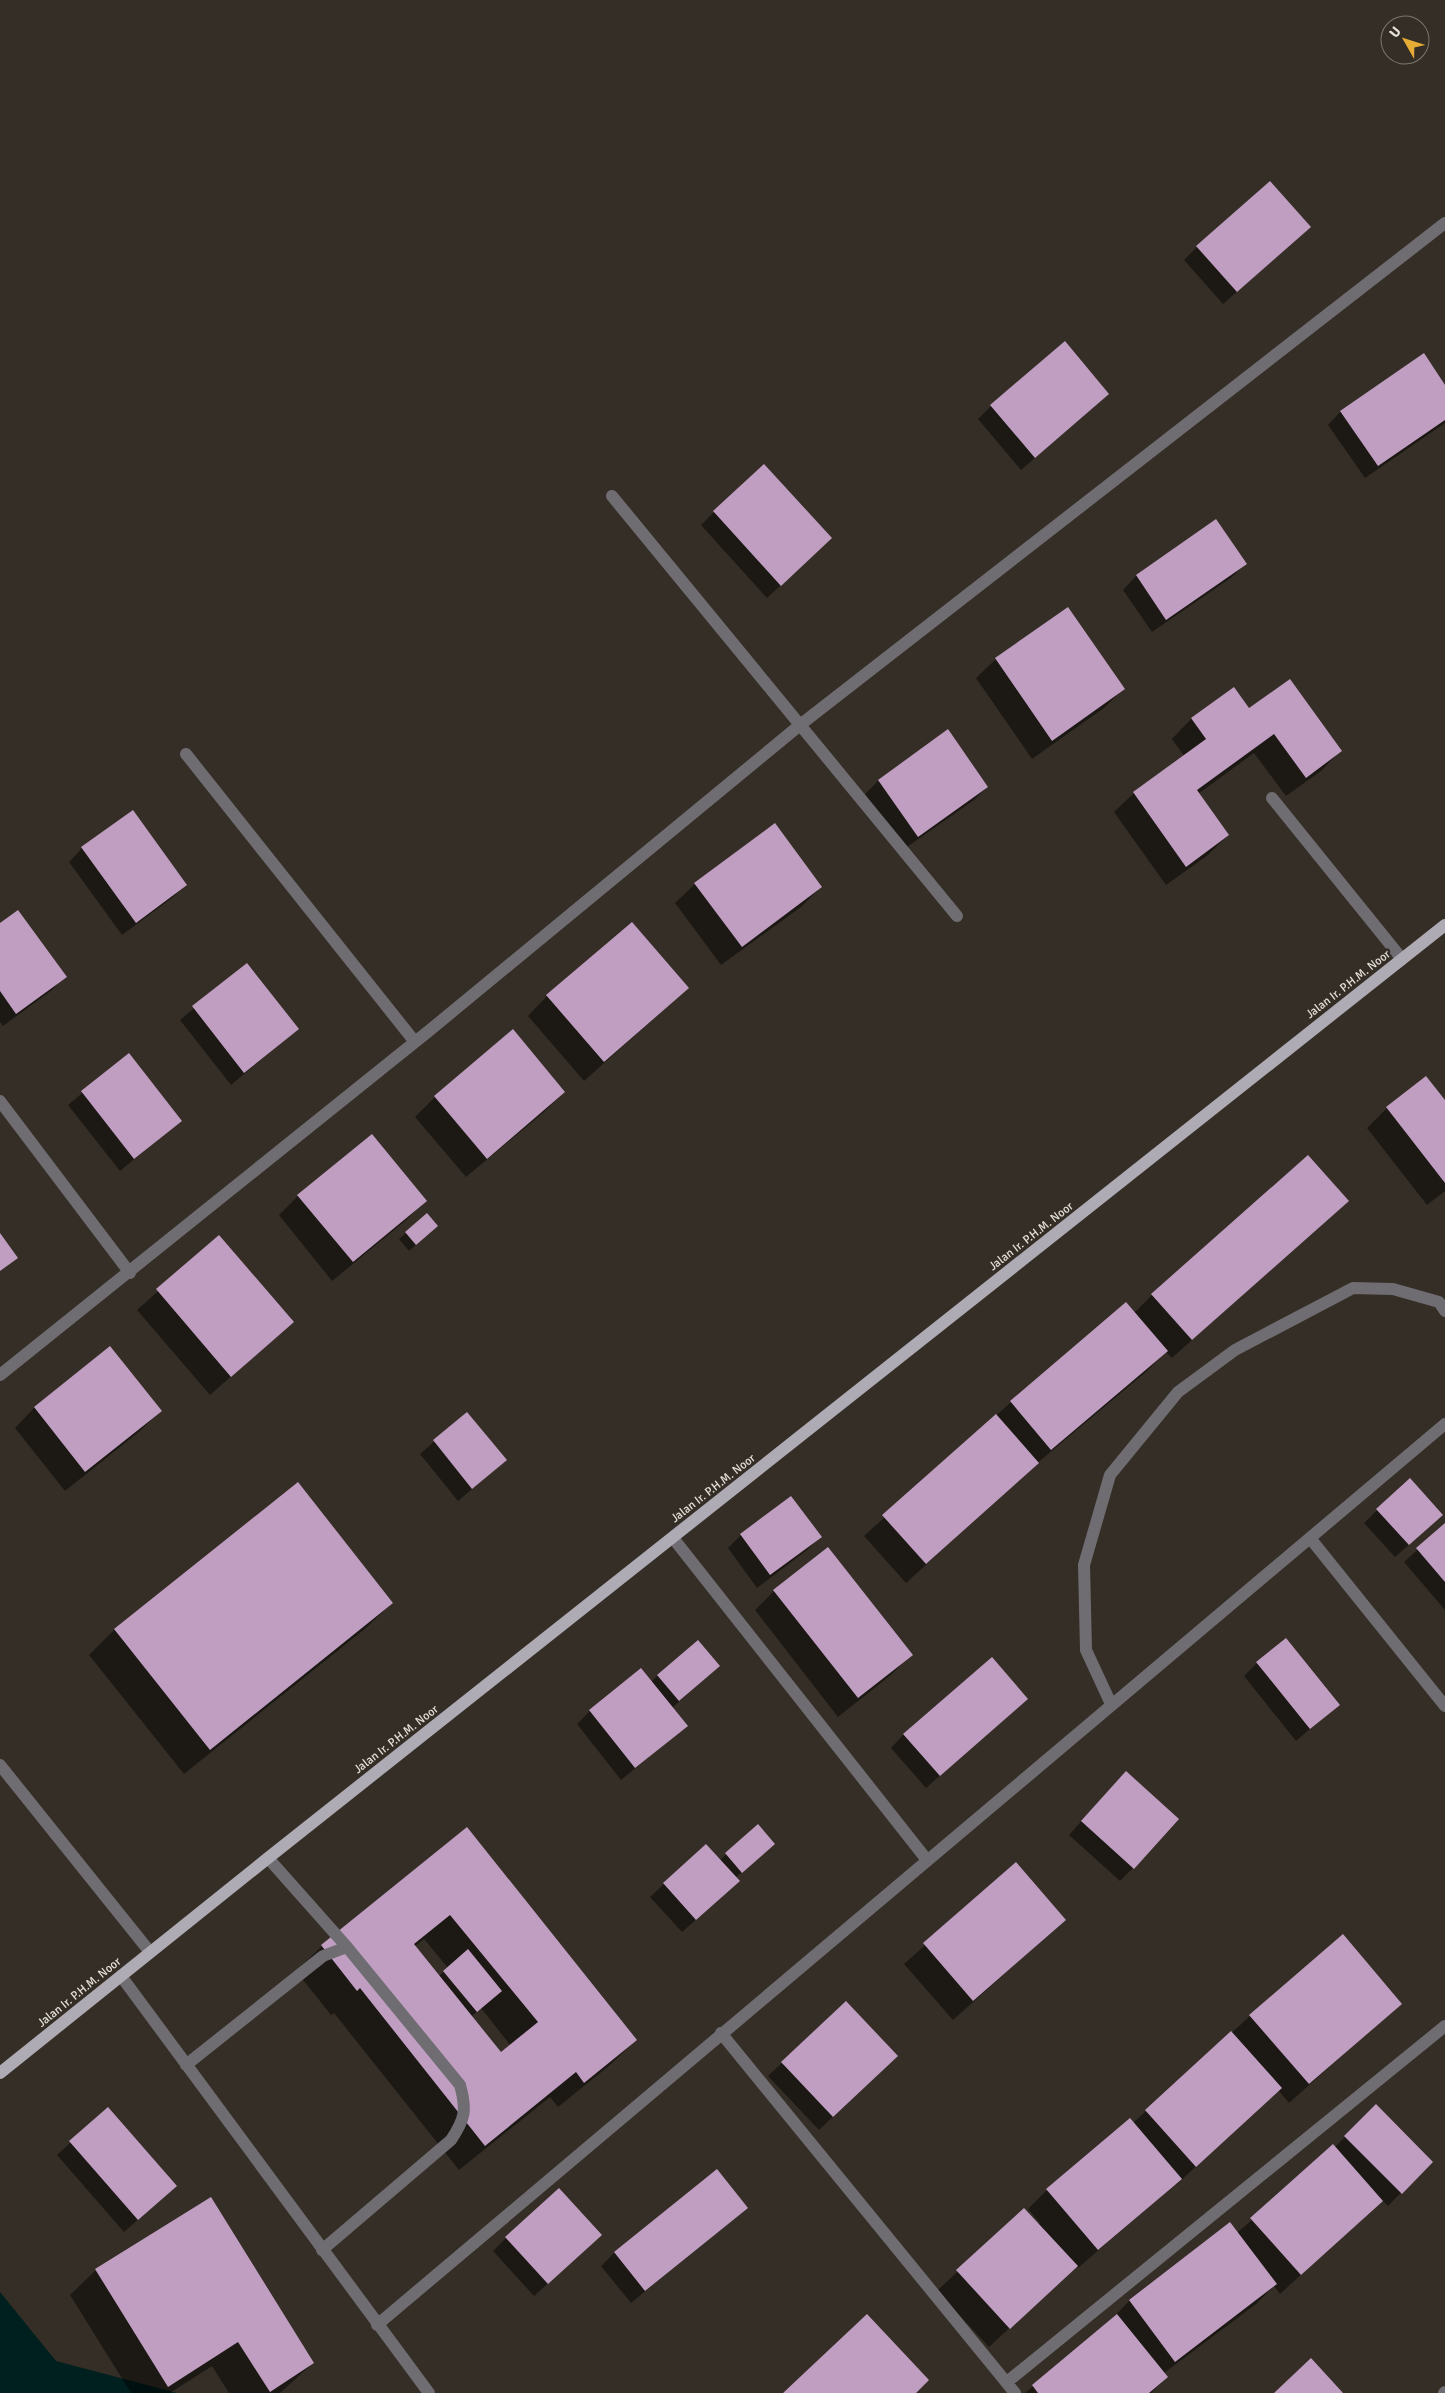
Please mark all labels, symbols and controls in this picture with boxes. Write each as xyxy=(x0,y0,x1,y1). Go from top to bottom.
north arrow xyxy=(1380,15,1430,65)
text: U xyxy=(1386,23,1405,41)
street label: Jalan Ir. P.H.M. Noor xyxy=(1303,946,1394,1022)
street label: Jalan Ir. P.H.M. Noor xyxy=(986,1198,1077,1274)
street label: Jalan Ir. P.H.M. Noor xyxy=(668,1450,759,1526)
street label: Jalan Ir. P.H.M. Noor xyxy=(351,1701,442,1777)
street label: Jalan Ir. P.H.M. Noor xyxy=(35,1954,125,2031)

